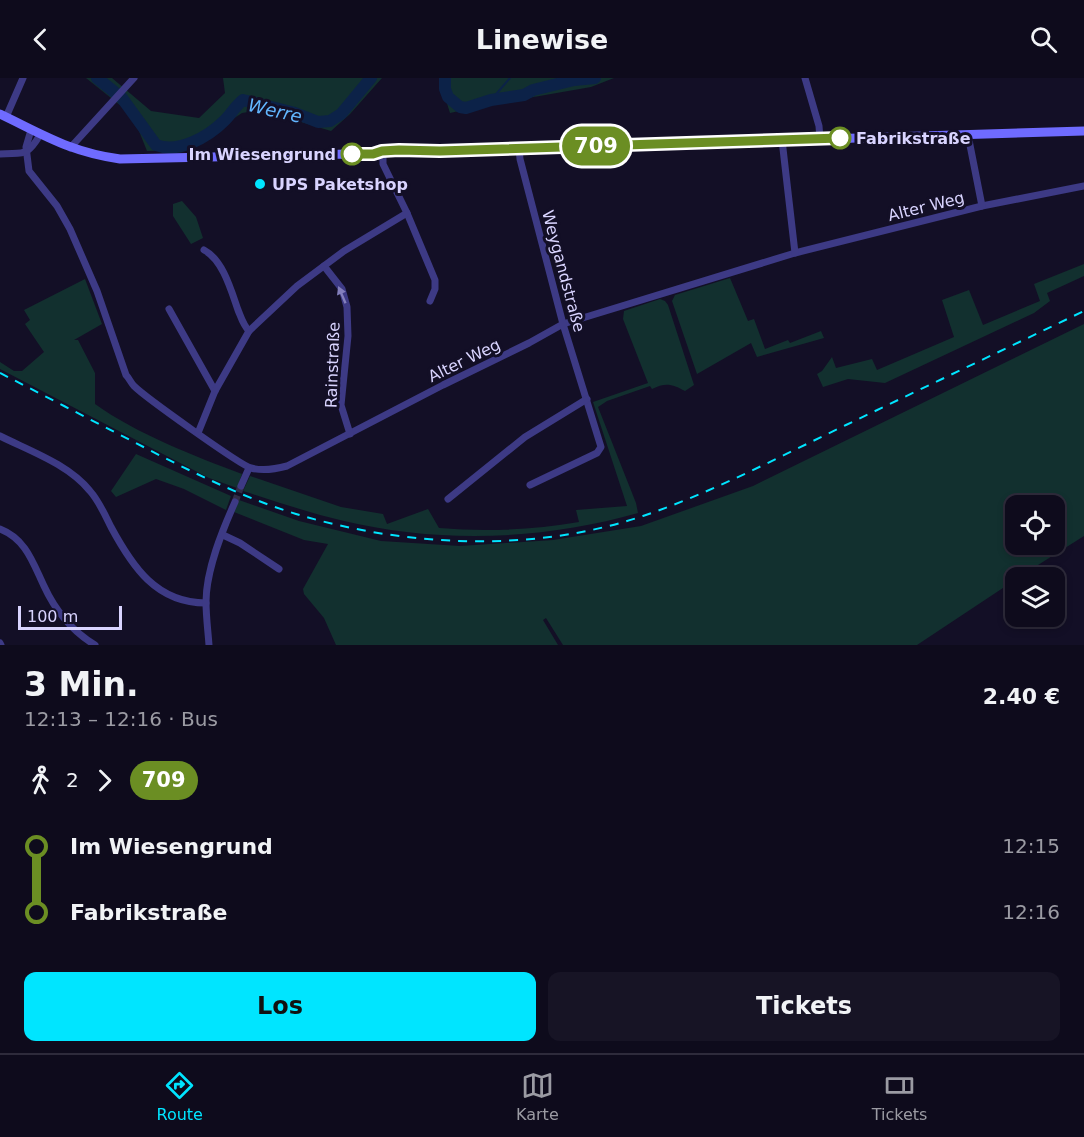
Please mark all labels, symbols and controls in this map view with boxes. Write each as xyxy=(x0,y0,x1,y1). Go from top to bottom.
icon: back xyxy=(24,23,57,56)
icon: search xyxy=(1027,23,1060,56)
text: Linewise xyxy=(476,24,608,55)
water label: Werre xyxy=(246,94,304,127)
line badge: 709 xyxy=(562,126,630,166)
marker: Fabrikstraße xyxy=(829,127,851,149)
place label: Fabrikstraße xyxy=(856,129,971,148)
text: 709 xyxy=(574,134,618,158)
marker: Im Wiesengrund xyxy=(341,143,363,165)
place label: Im Wiesengrund xyxy=(188,145,336,164)
place label: UPS Paketshop xyxy=(272,175,408,194)
marker: UPS Paketshop xyxy=(253,177,267,191)
street label: Alter Weg xyxy=(886,188,966,225)
street label: Weygandstraße xyxy=(538,208,589,334)
one-way arrow xyxy=(337,285,347,303)
street label: Rainstraße xyxy=(322,322,343,408)
street label: Alter Weg xyxy=(425,335,503,386)
map controls xyxy=(1005,495,1065,627)
button: locate xyxy=(1005,495,1065,555)
button: layers xyxy=(1005,567,1065,627)
scale bar xyxy=(18,603,122,630)
text: 100 m xyxy=(27,607,78,626)
text: 3 Min. xyxy=(24,665,139,704)
text: 2.40 € xyxy=(983,684,1060,709)
text: 12:13 – 12:16 · Bus xyxy=(24,707,218,731)
icon: walk xyxy=(24,764,57,797)
icon: forward xyxy=(88,764,121,797)
text: 2 xyxy=(66,768,79,792)
text: 709 xyxy=(142,768,186,792)
text: Im Wiesengrund xyxy=(70,834,273,859)
text: 12:15 xyxy=(1002,834,1060,858)
text: Fabrikstraße xyxy=(70,900,227,925)
text: 12:16 xyxy=(1002,900,1060,924)
button: Los xyxy=(24,972,536,1041)
button: Tickets xyxy=(548,972,1060,1041)
tab: Route xyxy=(157,1069,203,1124)
tab: Karte xyxy=(516,1069,559,1124)
tab: Tickets xyxy=(872,1069,927,1124)

